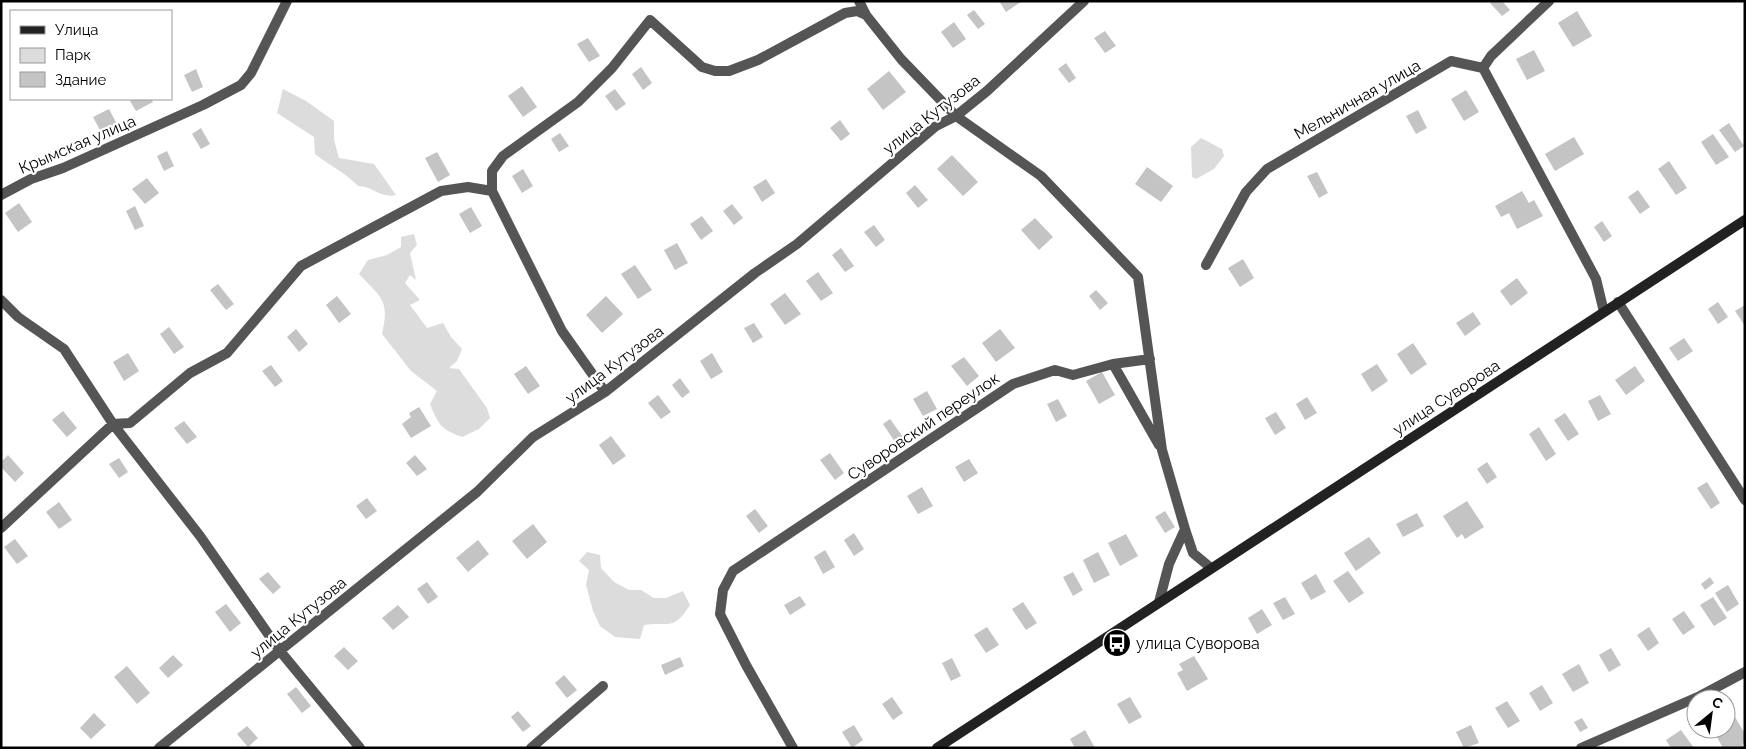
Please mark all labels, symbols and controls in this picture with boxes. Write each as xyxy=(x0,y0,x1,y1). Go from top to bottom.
legend xyxy=(10,10,172,100)
text: Улица xyxy=(55,21,99,39)
text: Парк xyxy=(55,46,91,64)
street label: Мельничная улица xyxy=(1291,56,1424,143)
text: Здание xyxy=(55,71,107,89)
street label: улица Кутузова xyxy=(879,71,984,158)
street label: Крымская улица xyxy=(16,111,138,178)
street label: улица Кутузова xyxy=(561,321,667,408)
street label: улица Суворова xyxy=(1389,356,1503,439)
street label: Суворовский переулок xyxy=(844,368,1003,484)
street label: улица Кутузова xyxy=(246,573,350,662)
bus stop icon: улица Суворова xyxy=(1102,628,1132,658)
place label: улица Суворова xyxy=(1136,634,1260,653)
north arrow xyxy=(1686,689,1736,739)
text: С xyxy=(1709,693,1726,712)

